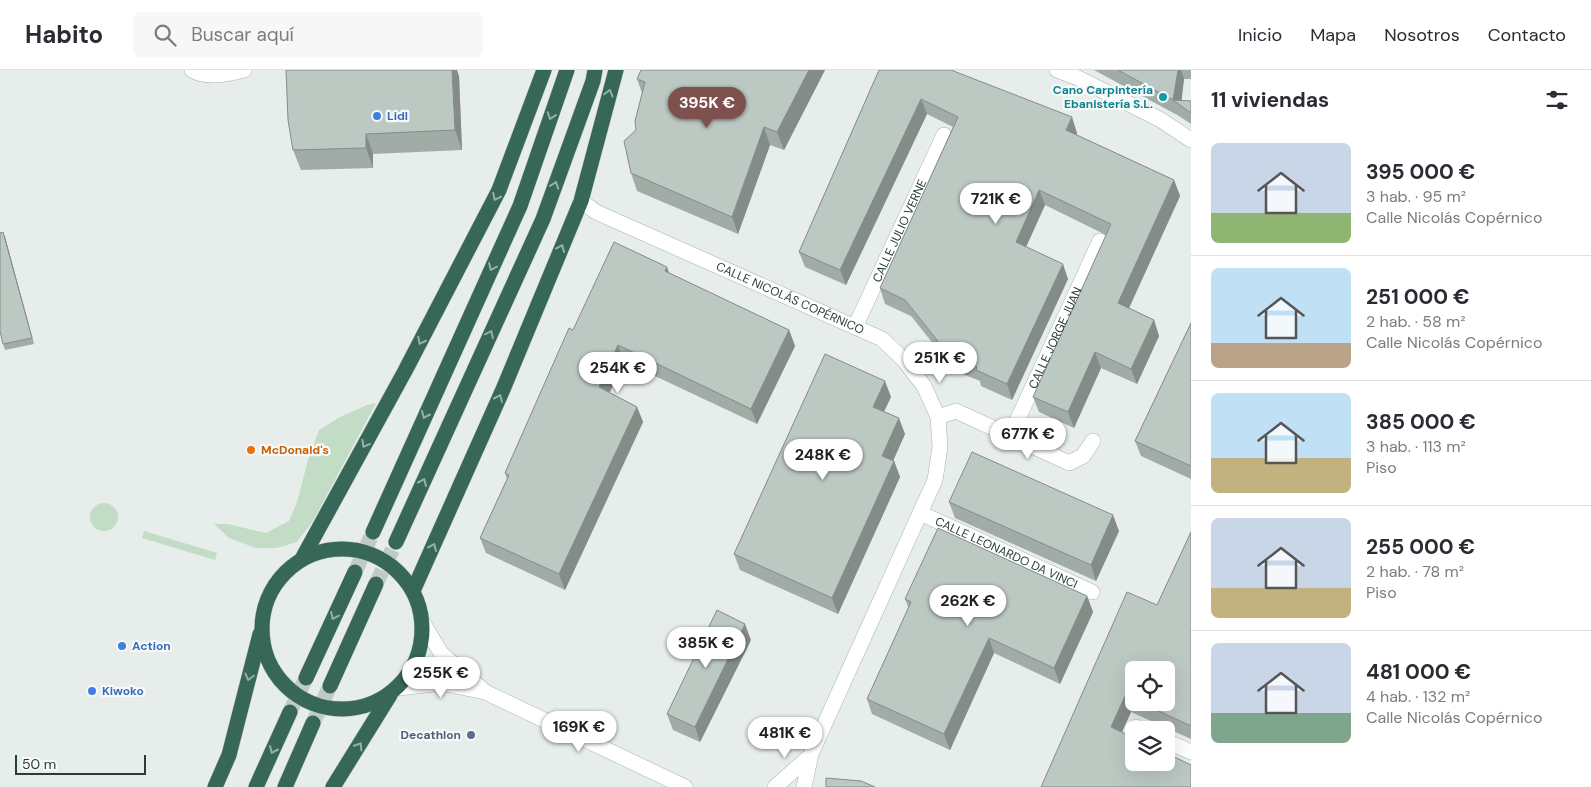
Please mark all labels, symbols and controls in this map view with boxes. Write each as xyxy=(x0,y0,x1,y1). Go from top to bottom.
search box xyxy=(133,12,483,57)
text: Habito xyxy=(25,19,103,50)
icon: search xyxy=(151,21,179,49)
text: Buscar aquí xyxy=(191,22,294,47)
text: Inicio xyxy=(1238,23,1282,47)
text: Mapa xyxy=(1310,23,1356,47)
text: Nosotros xyxy=(1384,23,1460,47)
text: Contacto xyxy=(1488,23,1566,47)
place label: Cano Carpintería Ebanistería S.L. xyxy=(1053,82,1153,112)
text: 11 viviendas xyxy=(1211,86,1329,114)
icon: filters xyxy=(1543,86,1571,114)
pin: 395K € xyxy=(666,87,748,129)
one-way arrow xyxy=(604,90,614,98)
marker: Cano Carpintería Ebanistería S.L. xyxy=(1157,91,1169,103)
text: 395K € xyxy=(679,92,735,113)
place label: Lidl xyxy=(387,108,408,124)
marker: Lidl xyxy=(371,110,383,122)
one-way arrow xyxy=(547,111,557,120)
text: 395 000 € xyxy=(1366,158,1475,186)
icon: home xyxy=(1251,163,1311,223)
street label: CALLE JULIO VERNE xyxy=(869,177,930,285)
one-way arrow xyxy=(549,181,559,190)
pin: 721K € xyxy=(955,182,1037,225)
text: 3 hab. · 95 m² xyxy=(1366,186,1466,207)
text: 721K € xyxy=(971,188,1021,209)
one-way arrow xyxy=(492,192,502,201)
text: Calle Nicolás Copérnico xyxy=(1366,207,1542,228)
one-way arrow xyxy=(555,244,565,253)
street label: CALLE NICOLÁS COPÉRNICO xyxy=(714,258,867,338)
one-way arrow xyxy=(487,262,498,271)
text: 251 000 € xyxy=(1366,283,1470,311)
street label: CALLE JORGE JUAN xyxy=(1025,284,1086,391)
icon: home xyxy=(1251,288,1311,348)
text: 2 hab. · 58 m² xyxy=(1366,311,1466,332)
one-way arrow xyxy=(484,330,495,339)
text: Calle Nicolás Copérnico xyxy=(1366,332,1542,353)
one-way arrow xyxy=(417,336,427,345)
pin: 251K € xyxy=(899,342,981,384)
text: 251K € xyxy=(914,347,966,368)
pin: 254K € xyxy=(577,352,659,394)
text: 254K € xyxy=(590,357,646,378)
one-way arrow xyxy=(492,394,503,403)
text: 385 000 € xyxy=(1366,408,1476,436)
one-way arrow xyxy=(420,410,431,419)
icon: home xyxy=(1251,413,1311,473)
pin: 677K € xyxy=(987,418,1069,460)
text: 677K € xyxy=(1001,423,1055,444)
text: 3 hab. · 113 m² xyxy=(1366,436,1466,457)
pin: 248K € xyxy=(782,438,864,481)
one-way arrow xyxy=(361,439,371,448)
place label: McDonald's xyxy=(261,442,329,458)
marker: McDonald's xyxy=(245,444,257,456)
text: 248K € xyxy=(795,444,851,465)
text: Piso xyxy=(1366,457,1397,478)
one-way arrow xyxy=(417,478,427,487)
street label: CALLE LEONARDO DA VINCI xyxy=(933,513,1080,592)
text: 255 000 € xyxy=(1366,533,1475,561)
icon: home xyxy=(1251,538,1311,598)
one-way arrow xyxy=(426,543,437,552)
text: 2 hab. · 78 m² xyxy=(1366,561,1464,582)
text: Piso xyxy=(1366,582,1397,603)
pin: 262K € xyxy=(927,584,1009,627)
text: 262K € xyxy=(940,590,996,611)
one-way arrow xyxy=(330,611,341,620)
pin: 385K € xyxy=(665,626,747,669)
text: 385K € xyxy=(678,632,734,653)
place label: Action xyxy=(132,638,171,654)
marker: Action xyxy=(116,640,128,652)
pin: 255K € xyxy=(400,656,482,699)
text: 481 000 € xyxy=(1366,658,1471,686)
map controls xyxy=(1125,661,1175,771)
button: locate xyxy=(1125,661,1175,711)
text: 255K € xyxy=(413,662,469,683)
icon: home xyxy=(1251,663,1311,723)
one-way arrow xyxy=(244,673,255,682)
place label: Kiwoko xyxy=(102,683,144,699)
marker: Kiwoko xyxy=(86,685,98,697)
text: 4 hab. · 132 m² xyxy=(1366,686,1470,707)
text: Calle Nicolás Copérnico xyxy=(1366,707,1542,728)
pin: 169K € xyxy=(538,710,620,753)
text: 169K € xyxy=(553,716,605,737)
pin: 481K € xyxy=(744,716,826,759)
button: layers xyxy=(1125,721,1175,771)
text: 481K € xyxy=(759,722,811,743)
place label: Decathlon xyxy=(401,727,461,743)
marker: Decathlon xyxy=(465,729,477,741)
one-way arrow xyxy=(353,742,362,751)
one-way arrow xyxy=(268,745,279,754)
scale bar xyxy=(15,752,146,775)
text: 50 m xyxy=(22,755,56,773)

